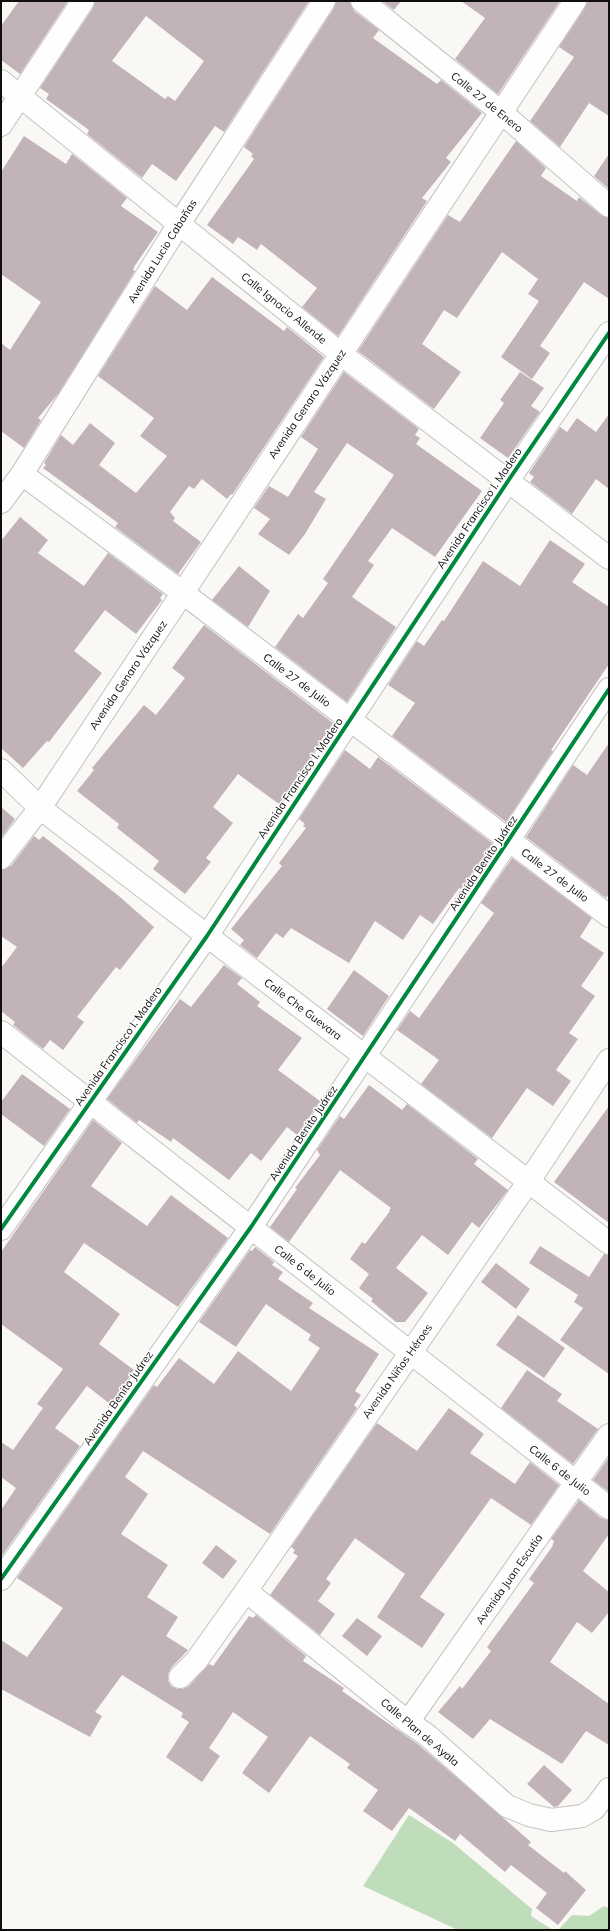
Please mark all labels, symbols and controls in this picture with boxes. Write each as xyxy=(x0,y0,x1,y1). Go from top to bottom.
street label: Calle 27 de Enero xyxy=(448,69,526,135)
street label: Avenida Lucio Cabañas xyxy=(124,197,200,305)
street label: Calle Ignacio Allende xyxy=(238,269,330,347)
street label: Avenida Genaro Vázquez xyxy=(265,346,349,462)
street label: Avenida Francisco I. Madero xyxy=(433,445,525,571)
street label: Avenida Genaro Vázquez xyxy=(86,617,170,733)
street label: Calle 27 de Julio xyxy=(260,650,334,710)
street label: Avenida Francisco I. Madero xyxy=(254,715,346,841)
street label: Avenida Benito Juárez xyxy=(446,812,520,913)
street label: Calle 27 de Julio xyxy=(518,845,592,905)
street label: Calle Che Guevara xyxy=(261,975,345,1043)
street label: Avenida Francisco I. Madero xyxy=(71,983,165,1109)
street label: Avenida Benito Juárez xyxy=(266,1082,340,1183)
street label: Calle 6 de Julio xyxy=(271,1242,339,1298)
street label: Avenida Niños Héroes xyxy=(359,1321,435,1421)
street label: Avenida Benito Juárez xyxy=(80,1348,156,1448)
street label: Calle 6 de Julio xyxy=(526,1442,594,1498)
street label: Avenida Juan Escutia xyxy=(473,1531,545,1627)
street label: Calle Plan de Ayala xyxy=(378,1695,462,1769)

